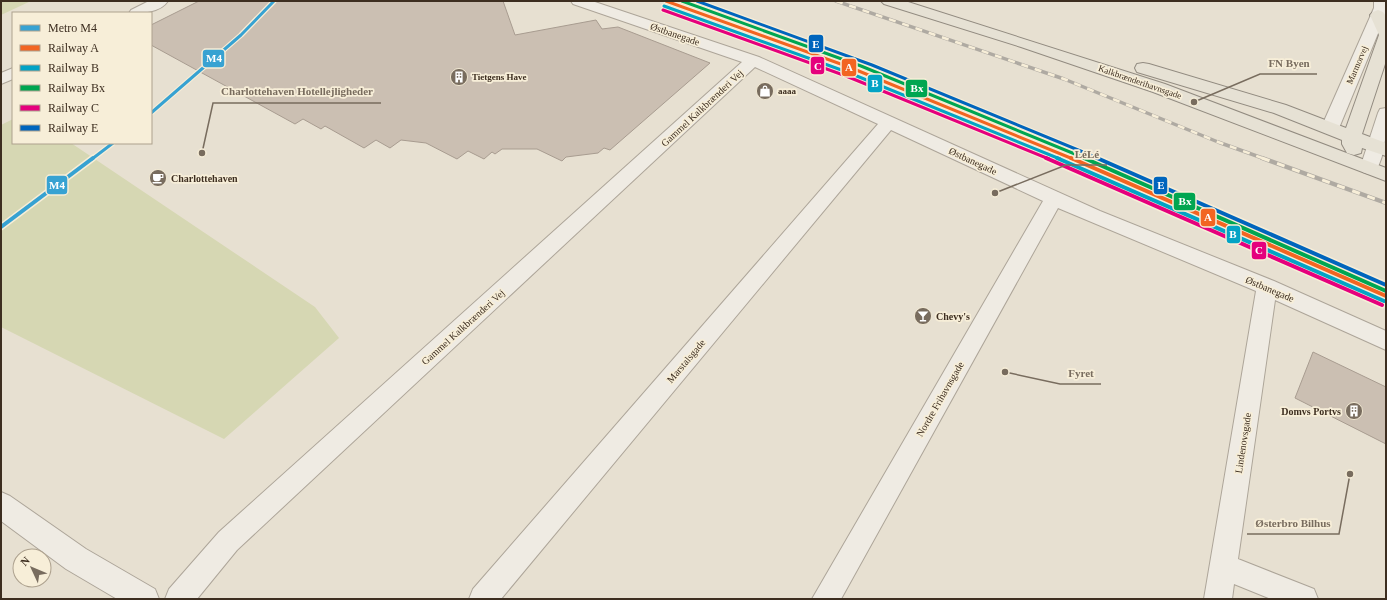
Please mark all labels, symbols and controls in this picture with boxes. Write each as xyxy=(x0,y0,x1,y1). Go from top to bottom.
legend xyxy=(12,12,152,144)
street label: Østbanegade xyxy=(649,20,702,48)
text: Metro M4 xyxy=(48,21,97,35)
line badge: E xyxy=(808,34,824,53)
text: E xyxy=(812,38,820,50)
text: Railway A xyxy=(48,41,99,55)
street label: Marmorvej xyxy=(1344,44,1370,86)
line badge: M4 xyxy=(202,49,225,68)
callout: FN Byen xyxy=(1260,51,1317,74)
text: M4 xyxy=(206,52,222,64)
line badge: C xyxy=(810,56,825,75)
text: FN Byen xyxy=(1268,57,1310,69)
line badge: A xyxy=(841,58,857,77)
text: C xyxy=(814,60,822,72)
text: Railway B xyxy=(48,61,99,75)
text: A xyxy=(845,61,853,73)
street label: Kalkbrænderihavnsgade xyxy=(1097,63,1183,101)
building icon: Tietgens Have xyxy=(449,67,469,87)
street label: Gammel Kalkbrænderi Vej xyxy=(659,67,745,149)
place label: Tietgens Have xyxy=(472,72,527,82)
line badge: B xyxy=(867,74,883,93)
text: B xyxy=(871,77,879,89)
line badge: Bx xyxy=(905,79,928,98)
callout: Charlottehaven Hotellejligheder xyxy=(213,80,381,103)
text: Railway Bx xyxy=(48,81,105,95)
shop icon: aaaa xyxy=(755,81,775,101)
text: Bx xyxy=(911,82,924,94)
text: Charlottehaven Hotellejligheder xyxy=(221,85,373,97)
place label: aaaa xyxy=(778,86,797,96)
text: Railway C xyxy=(48,101,99,115)
text: Railway E xyxy=(48,121,98,135)
callout: LéLé xyxy=(1066,142,1107,165)
street label: Østbanegade xyxy=(947,145,999,177)
text: LéLé xyxy=(1075,148,1099,160)
cafe icon: Charlottehaven xyxy=(148,168,168,188)
place label: Charlottehaven xyxy=(171,173,238,184)
line badge: M4 xyxy=(46,175,68,195)
line badge: E xyxy=(1153,176,1168,195)
text: M4 xyxy=(49,179,65,191)
text: E xyxy=(1157,179,1165,191)
line badge: Bx xyxy=(1173,192,1196,211)
text: Bx xyxy=(1179,195,1192,207)
line badge: A xyxy=(1200,208,1216,227)
text: A xyxy=(1204,211,1212,223)
line badge: B xyxy=(1226,225,1241,244)
text: B xyxy=(1229,228,1237,240)
line badge: C xyxy=(1251,241,1267,260)
text: C xyxy=(1255,244,1263,256)
street label: Østbanegade xyxy=(1244,274,1296,304)
street label: Gammel Kalkbrænderi Vej xyxy=(419,287,507,367)
bar icon: Chevy's xyxy=(913,306,933,326)
place label: Chevy's xyxy=(936,311,970,322)
street label: Marstalsgade xyxy=(665,337,708,385)
street label: Nordre Frihavnsgade xyxy=(914,359,966,438)
callout: Fyret xyxy=(1060,361,1101,384)
text: Fyret xyxy=(1068,367,1094,379)
building icon: Domvs Portvs xyxy=(1344,401,1364,421)
place label: Domvs Portvs xyxy=(1281,406,1341,417)
street label: Lindenovsgade xyxy=(1233,411,1253,474)
callout: Østerbro Bilhus xyxy=(1247,511,1339,534)
text: Østerbro Bilhus xyxy=(1255,517,1331,529)
north arrow xyxy=(12,548,52,588)
text: N xyxy=(18,554,32,568)

